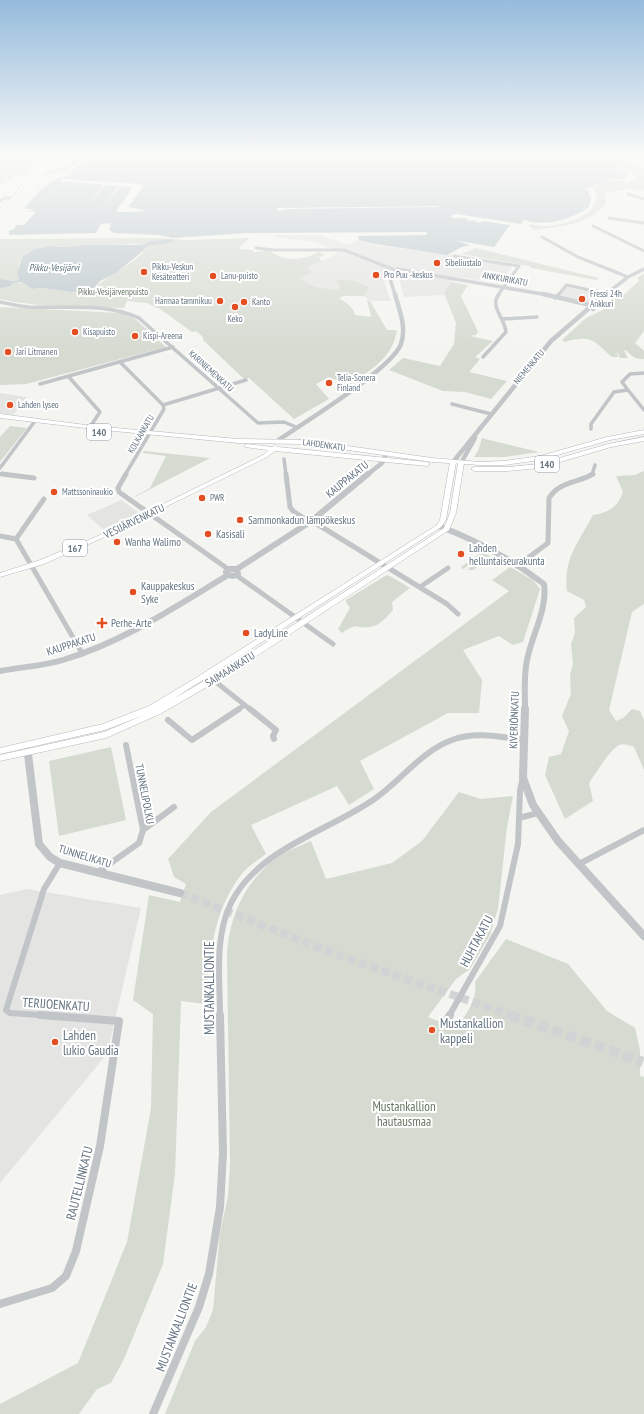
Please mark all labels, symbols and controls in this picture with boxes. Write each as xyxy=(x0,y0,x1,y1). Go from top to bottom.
place label: Sibeliustalo xyxy=(445,257,482,268)
marker: Sibeliustalo xyxy=(432,258,442,268)
water label: Pikku-Vesijärvi xyxy=(29,261,81,274)
place label: Pikku-Veskun Kesäteatteri xyxy=(152,261,193,282)
marker: Pikku-Veskun Kesäteatteri xyxy=(139,267,149,277)
place label: Pro Puu -keskus xyxy=(384,269,433,280)
street label: ANKKURIKATU xyxy=(482,269,529,288)
place label: Lanu-puisto xyxy=(221,270,258,281)
marker: Pro Puu -keskus xyxy=(371,270,381,280)
marker: Lanu-puisto xyxy=(208,271,218,281)
park label: Pikku-Vesijärvenpuisto xyxy=(78,286,148,298)
place label: Fressi 24h Ankkuri xyxy=(590,288,622,309)
marker: Fressi 24h Ankkuri xyxy=(577,294,587,304)
place label: Harmaa tammikuu xyxy=(155,295,212,306)
marker: Harmaa tammikuu xyxy=(215,296,225,306)
place label: Kanto xyxy=(252,296,270,307)
marker: Kanto xyxy=(239,297,249,307)
marker: Keko xyxy=(230,302,240,312)
place label: Keko xyxy=(227,313,243,324)
place label: Kisapuisto xyxy=(83,326,115,337)
marker: Kisapuisto xyxy=(70,327,80,337)
place label: Kispi-Areena xyxy=(143,330,183,341)
marker: Kispi-Areena xyxy=(130,331,140,341)
place label: Jari Litmanen xyxy=(15,346,57,357)
marker: Jari Litmanen xyxy=(3,347,13,357)
street label: NIEMENKATU xyxy=(511,347,547,386)
street label: KARINIEMENKATU xyxy=(187,348,236,394)
place label: Telia-Sonera Finland xyxy=(337,372,376,393)
marker: Telia-Sonera Finland xyxy=(324,378,334,388)
place label: Lahden lyseo xyxy=(18,399,59,410)
marker: Lahden lyseo xyxy=(5,400,15,410)
street label: KOLKANKATU xyxy=(125,412,156,455)
road number: 140 xyxy=(87,424,111,440)
street label: LAHDENKATU xyxy=(302,436,346,453)
road number: 140 xyxy=(535,456,559,472)
street label: KAUPPAKATU xyxy=(323,457,371,501)
place label: Mattssoninaukio xyxy=(62,486,113,497)
marker: Mattssoninaukio xyxy=(49,487,59,497)
place label: PWR xyxy=(210,492,225,503)
marker: PWR xyxy=(197,493,207,503)
street label: VESIJÄRVENKATU xyxy=(100,500,167,542)
place label: Sammonkadun lämpökeskus xyxy=(248,513,355,527)
marker: Sammonkadun lämpökeskus xyxy=(235,515,245,525)
place label: Kasisali xyxy=(216,527,245,541)
marker: Kasisali xyxy=(203,529,213,539)
place label: Wanha Walimo xyxy=(125,535,181,549)
marker: Wanha Walimo xyxy=(112,537,122,547)
road number: 167 xyxy=(63,540,87,556)
place label: Lahden helluntaiseurakunta xyxy=(469,541,545,568)
marker: Lahden helluntaiseurakunta xyxy=(456,549,466,559)
place label: Kauppakeskus Syke xyxy=(141,579,195,606)
marker: Kauppakeskus Syke xyxy=(128,587,138,597)
place label: Perhe-Arte xyxy=(111,616,152,630)
marker: Perhe-Arte xyxy=(96,617,108,629)
place label: LadyLine xyxy=(254,626,288,640)
marker: LadyLine xyxy=(241,628,251,638)
street label: KAUPPAKATU xyxy=(45,629,98,659)
street label: SAIMAANKATU xyxy=(202,648,258,690)
street label: KIVERIÖNKATU xyxy=(506,691,522,749)
street label: TUNNELIPOLKU xyxy=(132,763,158,825)
street label: TUNNELIKATU xyxy=(57,841,113,871)
street label: HUHTAKATU xyxy=(456,912,497,970)
street label: MUSTANKALLIONTIE xyxy=(201,941,218,1035)
street label: TERIJOENKATU xyxy=(22,994,90,1015)
place label: Mustankallion kappeli xyxy=(440,1015,504,1047)
marker: Mustankallion kappeli xyxy=(427,1025,437,1035)
place label: Lahden lukio Gaudia xyxy=(63,1027,119,1059)
marker: Lahden lukio Gaudia xyxy=(50,1037,60,1047)
park label: Mustankallion hautausmaa xyxy=(372,1098,436,1130)
street label: RAUTELLINKATU xyxy=(62,1145,97,1222)
street label: MUSTANKALLIONTIE xyxy=(152,1280,201,1374)

